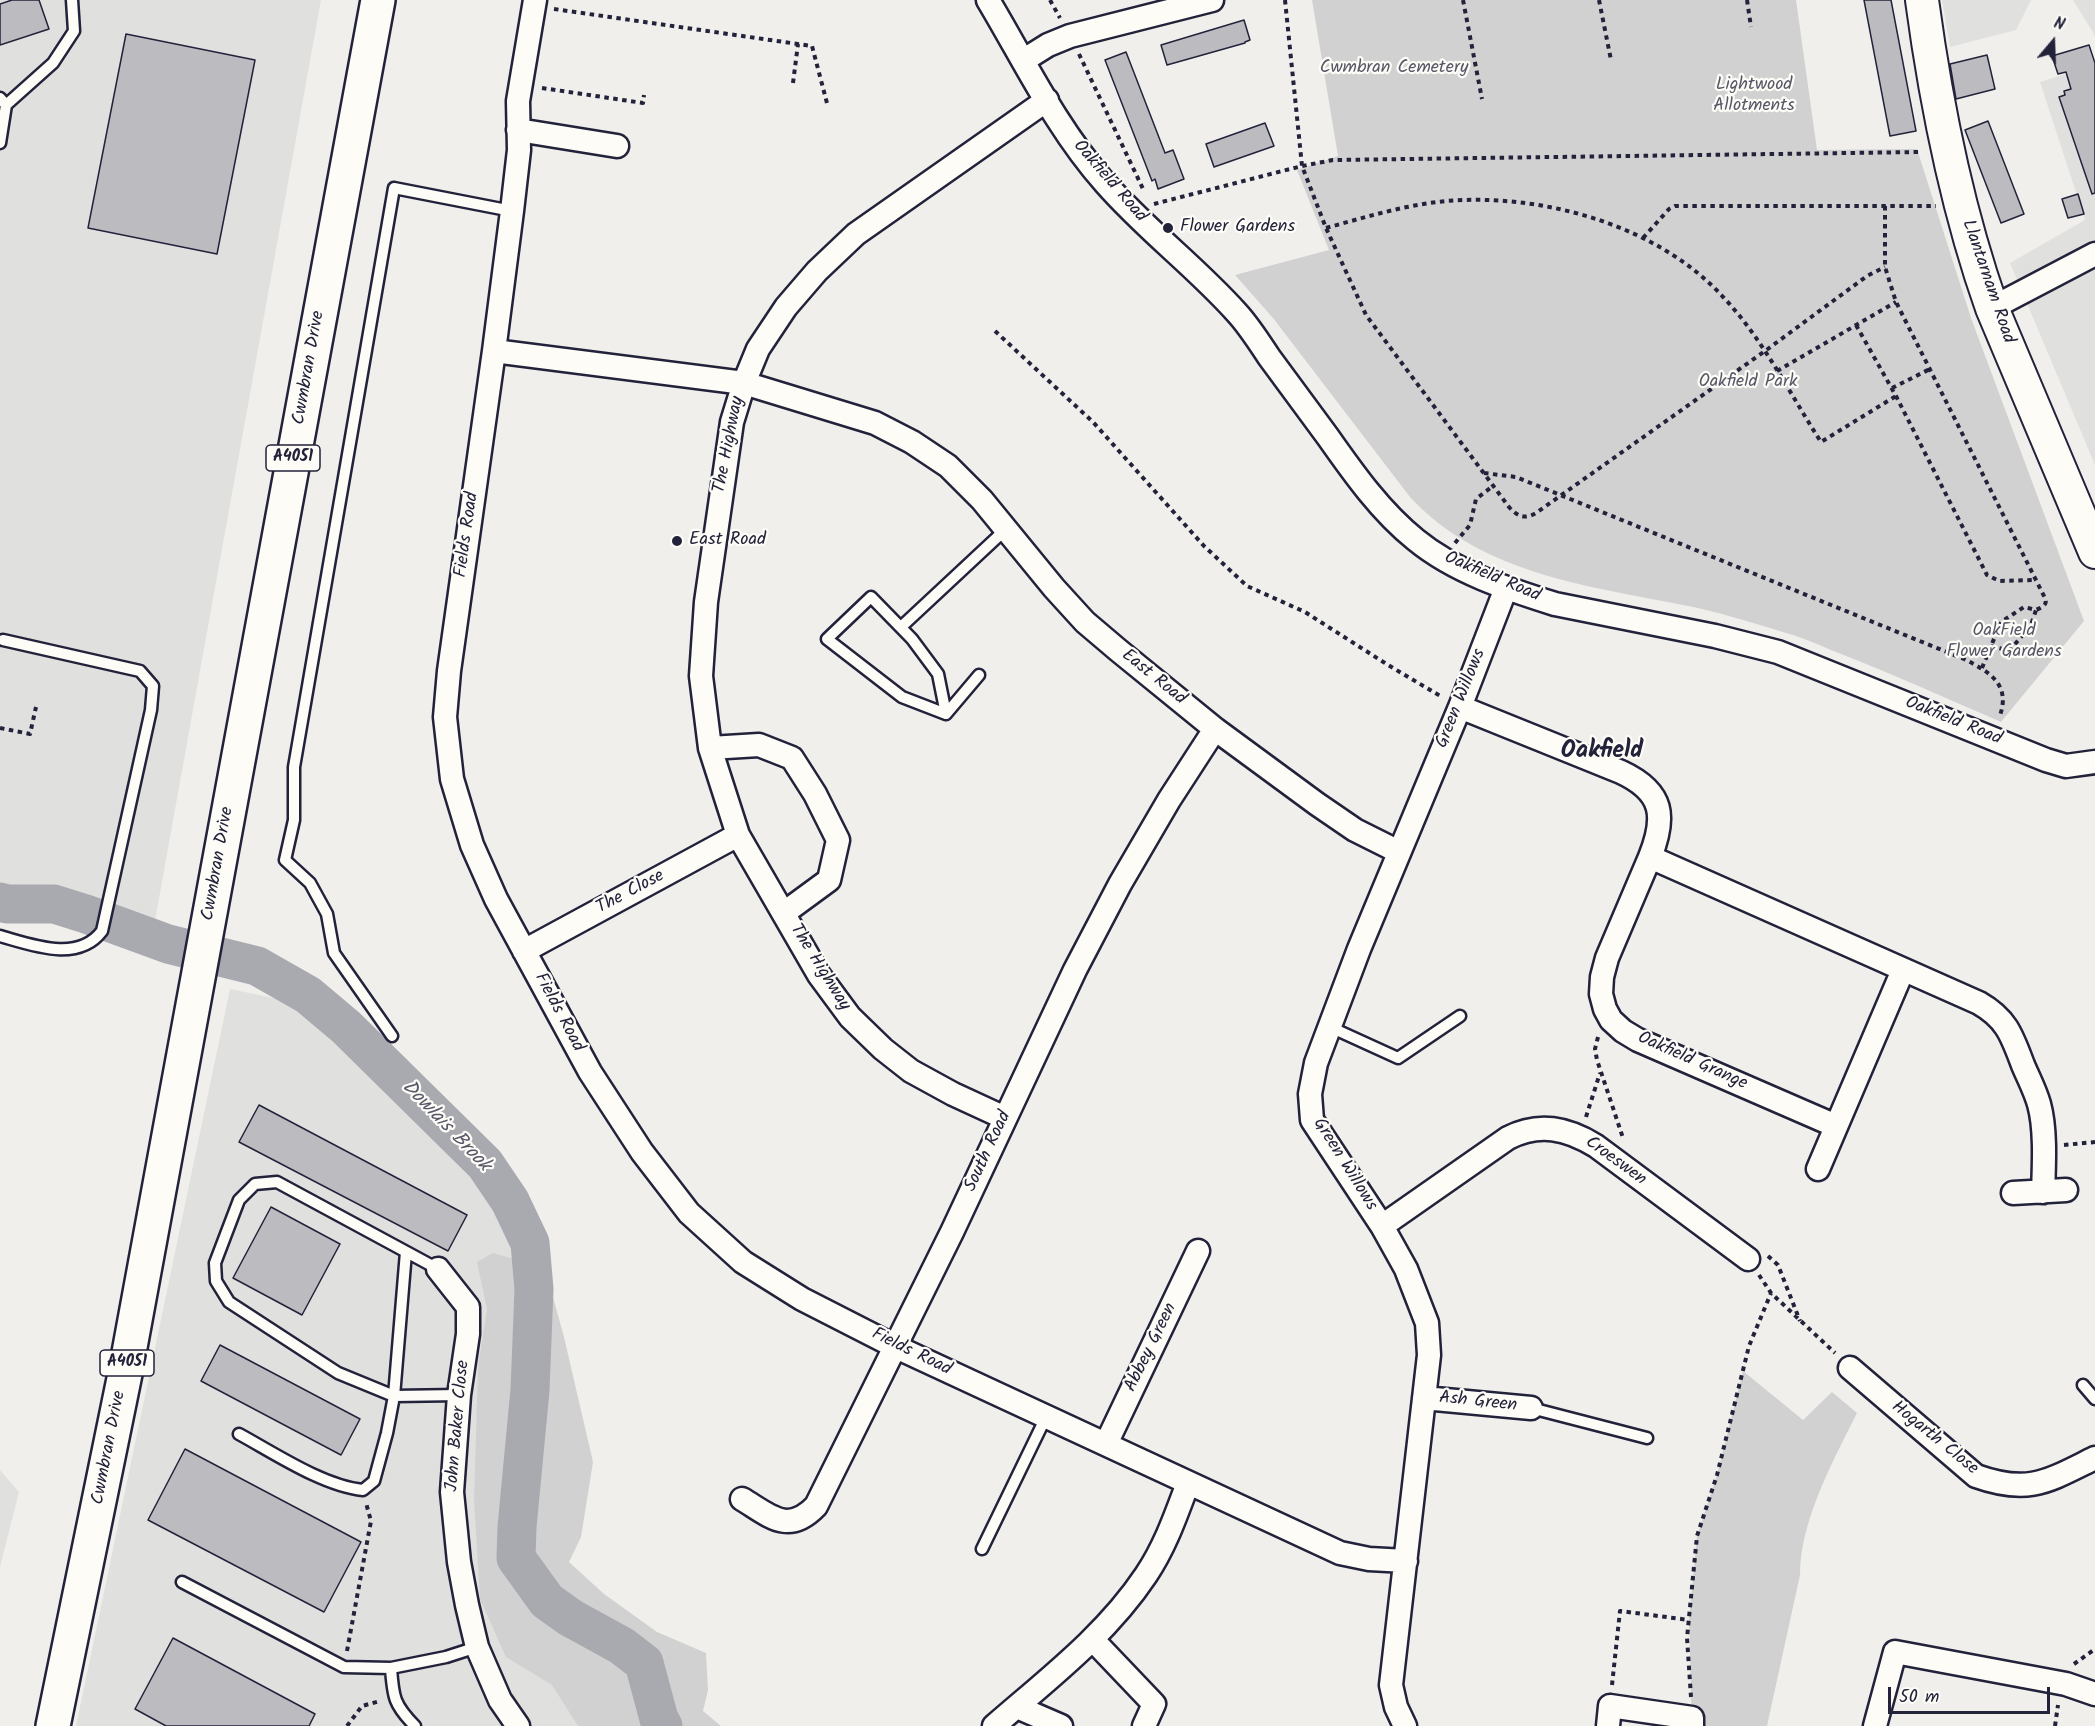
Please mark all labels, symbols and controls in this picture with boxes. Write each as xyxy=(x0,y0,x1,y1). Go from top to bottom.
text: N xyxy=(2050,11,2068,38)
north arrow xyxy=(2023,12,2083,72)
park label: Cwmbran Cemetery xyxy=(1320,58,1468,80)
park label: Lightwood Allotments xyxy=(1713,75,1795,118)
street label: Oakfield Road xyxy=(1067,136,1151,228)
place label: Flower Gardens xyxy=(1180,217,1295,239)
street label: Llantarnam Road xyxy=(1956,217,2018,347)
marker: Flower Gardens xyxy=(1161,221,1175,235)
street label: Cwmbran Drive xyxy=(289,309,331,427)
park label: Oakfield Park xyxy=(1699,372,1797,394)
street label: The Highway xyxy=(710,395,750,495)
road number: A4051 xyxy=(266,445,320,471)
street label: Fields Road xyxy=(451,491,485,579)
place label: East Road xyxy=(689,530,766,552)
marker: East Road xyxy=(670,534,684,548)
street label: Oakfield Road xyxy=(1441,548,1543,608)
park label: OakField Flower Gardens xyxy=(1946,621,2062,664)
street label: East Road xyxy=(1116,645,1190,711)
street label: Green Willows xyxy=(1432,646,1492,752)
street label: Oakfield Road xyxy=(1902,693,2004,751)
district label: Oakfield xyxy=(1561,739,1643,767)
street label: Cwmbran Drive xyxy=(198,805,240,923)
street label: The Close xyxy=(593,866,669,920)
street label: The Highway xyxy=(784,921,854,1015)
street label: Fields Road xyxy=(528,970,588,1056)
street label: Oakfield Grange xyxy=(1634,1028,1750,1096)
water label: Dowlais Brook xyxy=(395,1076,495,1178)
street label: South Road xyxy=(961,1108,1017,1196)
street label: Green Willows xyxy=(1307,1115,1381,1215)
street label: Croeswen xyxy=(1580,1133,1650,1191)
street label: Abbey Green xyxy=(1121,1300,1183,1396)
street label: Fields Road xyxy=(868,1324,954,1382)
road number: A4051 xyxy=(100,1350,154,1376)
street label: John Baker Close xyxy=(442,1359,476,1493)
street label: Ash Green xyxy=(1438,1388,1518,1418)
street label: Cwmbran Drive xyxy=(88,1389,132,1507)
street label: Hogarth Close xyxy=(1886,1397,1982,1481)
scale bar xyxy=(1891,1675,2053,1713)
text: 50 m xyxy=(1899,1683,1939,1712)

